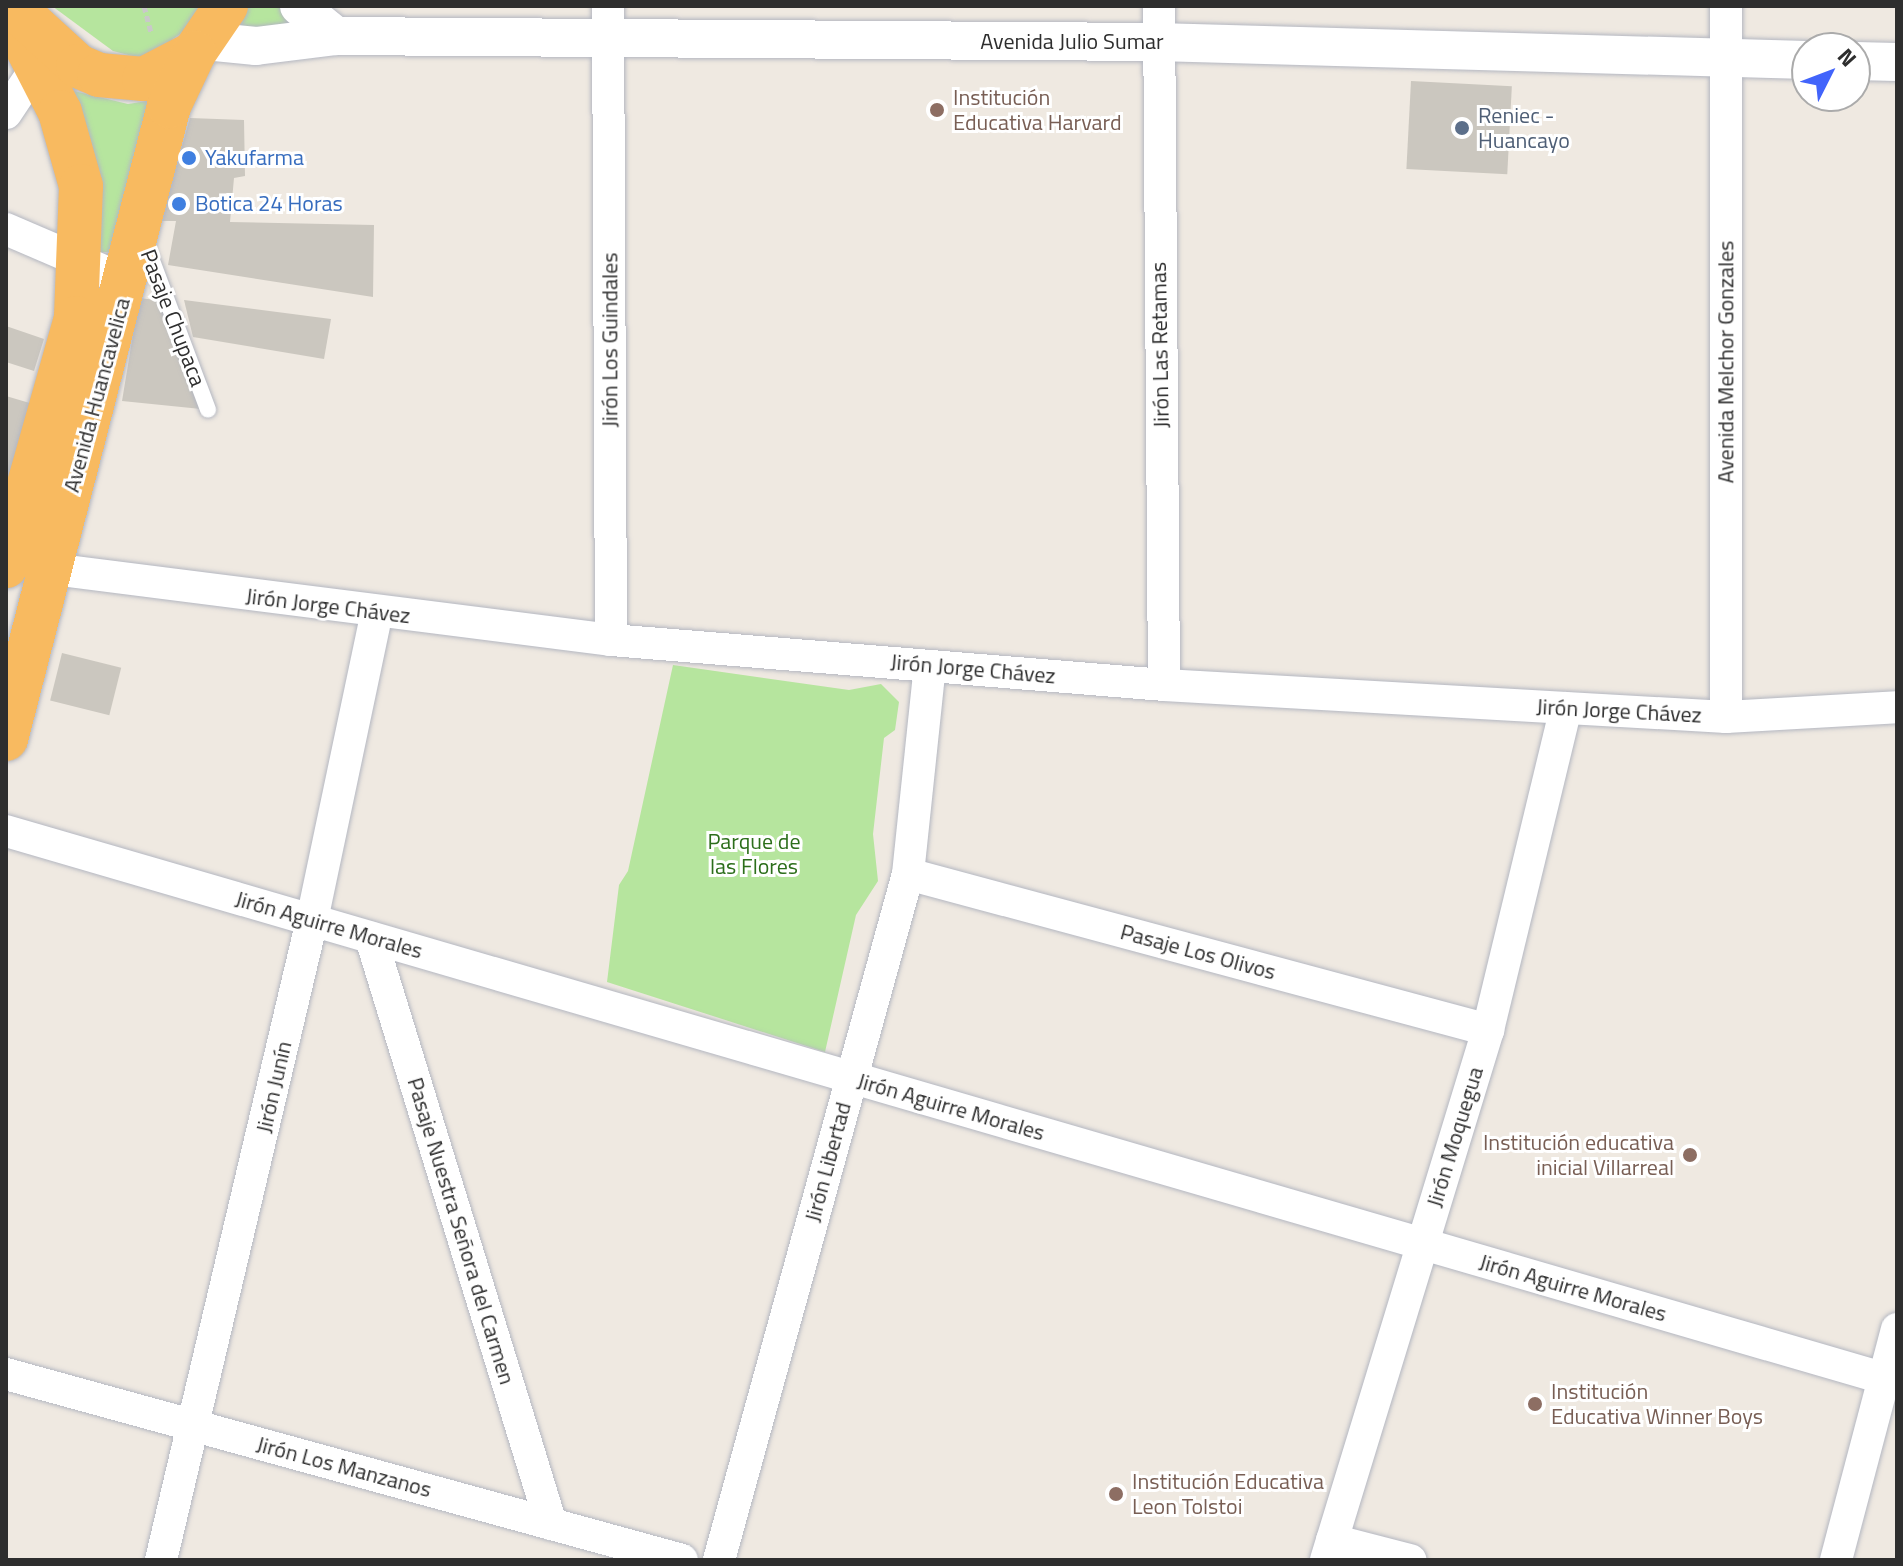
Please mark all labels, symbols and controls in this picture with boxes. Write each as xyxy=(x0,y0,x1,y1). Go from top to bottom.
street label: Avenida Julio Sumar xyxy=(980,29,1164,55)
north arrow xyxy=(1791,32,1871,112)
text: N xyxy=(1830,40,1865,74)
place label: Institución Educativa Harvard xyxy=(953,84,1122,136)
marker: Institución Educativa Harvard xyxy=(928,101,946,119)
place label: Reniec - Huancayo xyxy=(1478,102,1570,154)
marker: Reniec - Huancayo xyxy=(1453,119,1471,137)
place label: Yakufarma xyxy=(205,145,304,171)
marker: Yakufarma xyxy=(180,149,198,167)
place label: Botica 24 Horas xyxy=(195,191,343,217)
marker: Botica 24 Horas xyxy=(170,195,188,213)
street label: Avenida Melchor Gonzales xyxy=(1713,241,1739,483)
street label: Pasaje Chupaca xyxy=(135,246,211,390)
street label: Jirón Los Guindales xyxy=(597,253,623,427)
street label: Jirón Las Retamas xyxy=(1145,262,1175,428)
street label: Avenida Huancavelica xyxy=(58,295,136,495)
street label: Jirón Jorge Chávez xyxy=(244,583,412,629)
street label: Jirón Jorge Chávez xyxy=(889,649,1057,689)
street label: Jirón Jorge Chávez xyxy=(1536,693,1702,729)
park label: Parque de las Flores xyxy=(707,828,801,880)
street label: Jirón Aguirre Morales xyxy=(232,886,426,964)
street label: Pasaje Los Olivos xyxy=(1117,919,1279,985)
street label: Jirón Junín xyxy=(251,1039,297,1135)
street label: Jirón Moquegua xyxy=(1421,1064,1489,1210)
street label: Jirón Aguirre Morales xyxy=(854,1068,1048,1146)
street label: Pasaje Nuestra Señora del Carmen xyxy=(402,1074,520,1388)
street label: Jirón Libertad xyxy=(799,1099,857,1225)
place label: Institución educativa inicial Villarreal xyxy=(1483,1129,1674,1180)
marker: Institución educativa inicial Villarreal xyxy=(1681,1146,1699,1164)
street label: Jirón Aguirre Morales xyxy=(1476,1249,1670,1327)
place label: Institución Educativa Winner Boys xyxy=(1551,1378,1763,1430)
marker: Institución Educativa Winner Boys xyxy=(1526,1395,1544,1413)
street label: Jirón Los Manzanos xyxy=(254,1431,434,1503)
place label: Institución Educativa Leon Tolstoi xyxy=(1132,1468,1324,1520)
marker: Institución Educativa Leon Tolstoi xyxy=(1107,1485,1125,1503)

